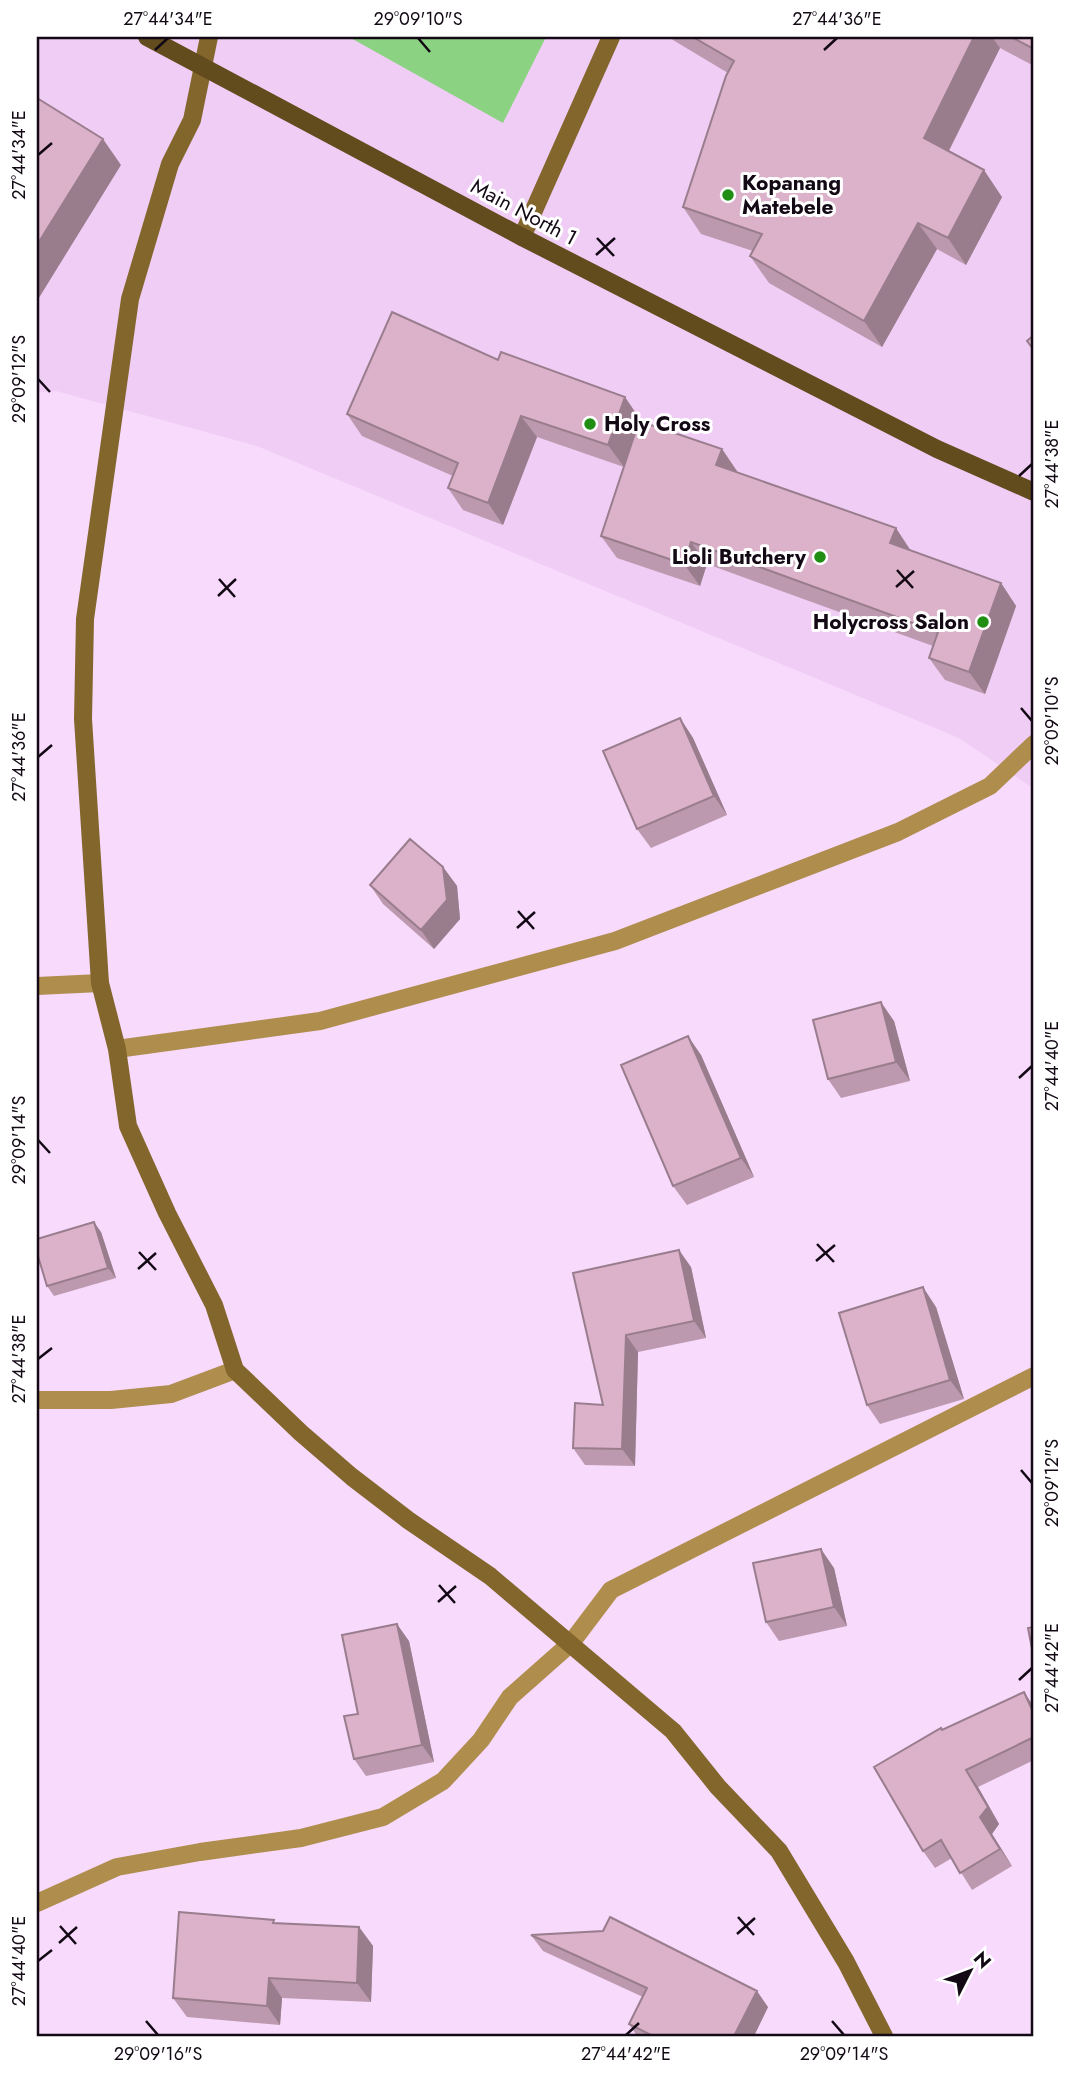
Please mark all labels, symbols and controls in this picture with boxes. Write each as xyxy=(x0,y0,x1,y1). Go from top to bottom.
text: 27°44'34"E xyxy=(123,6,213,32)
text: 29°09'10"S xyxy=(373,6,463,32)
text: 27°44'36"E xyxy=(792,6,882,32)
text: 27°44'34"E xyxy=(6,110,32,200)
place label: Kopanang Matebele xyxy=(742,168,841,222)
street label: Main North 1 xyxy=(465,171,583,253)
marker: Kopanang Matebele xyxy=(720,187,736,203)
text: 29°09'12"S xyxy=(6,335,32,423)
place label: Holy Cross xyxy=(604,409,711,439)
marker: Holy Cross xyxy=(582,416,598,432)
text: 27°44'38"E xyxy=(1039,420,1065,508)
place label: Lioli Butchery xyxy=(672,542,807,572)
marker: Lioli Butchery xyxy=(812,549,828,565)
place label: Holycross Salon xyxy=(813,607,969,637)
marker: Holycross Salon xyxy=(975,614,991,630)
text: 29°09'10"S xyxy=(1039,676,1065,766)
text: 27°44'36"E xyxy=(6,712,32,802)
text: 27°44'40"E xyxy=(1039,1021,1065,1111)
text: 29°09'14"S xyxy=(6,1095,32,1184)
text: 27°44'38"E xyxy=(6,1315,32,1403)
text: 29°09'12"S xyxy=(1039,1439,1065,1527)
text: 27°44'42"E xyxy=(1039,1623,1065,1713)
text: 27°44'40"E xyxy=(6,1916,32,2006)
north arrow xyxy=(934,1937,1004,2007)
text: N xyxy=(967,1945,997,1975)
text: 29°09'16"S xyxy=(114,2041,202,2067)
text: 27°44'42"E xyxy=(581,2041,671,2067)
text: 29°09'14"S xyxy=(800,2041,889,2067)

